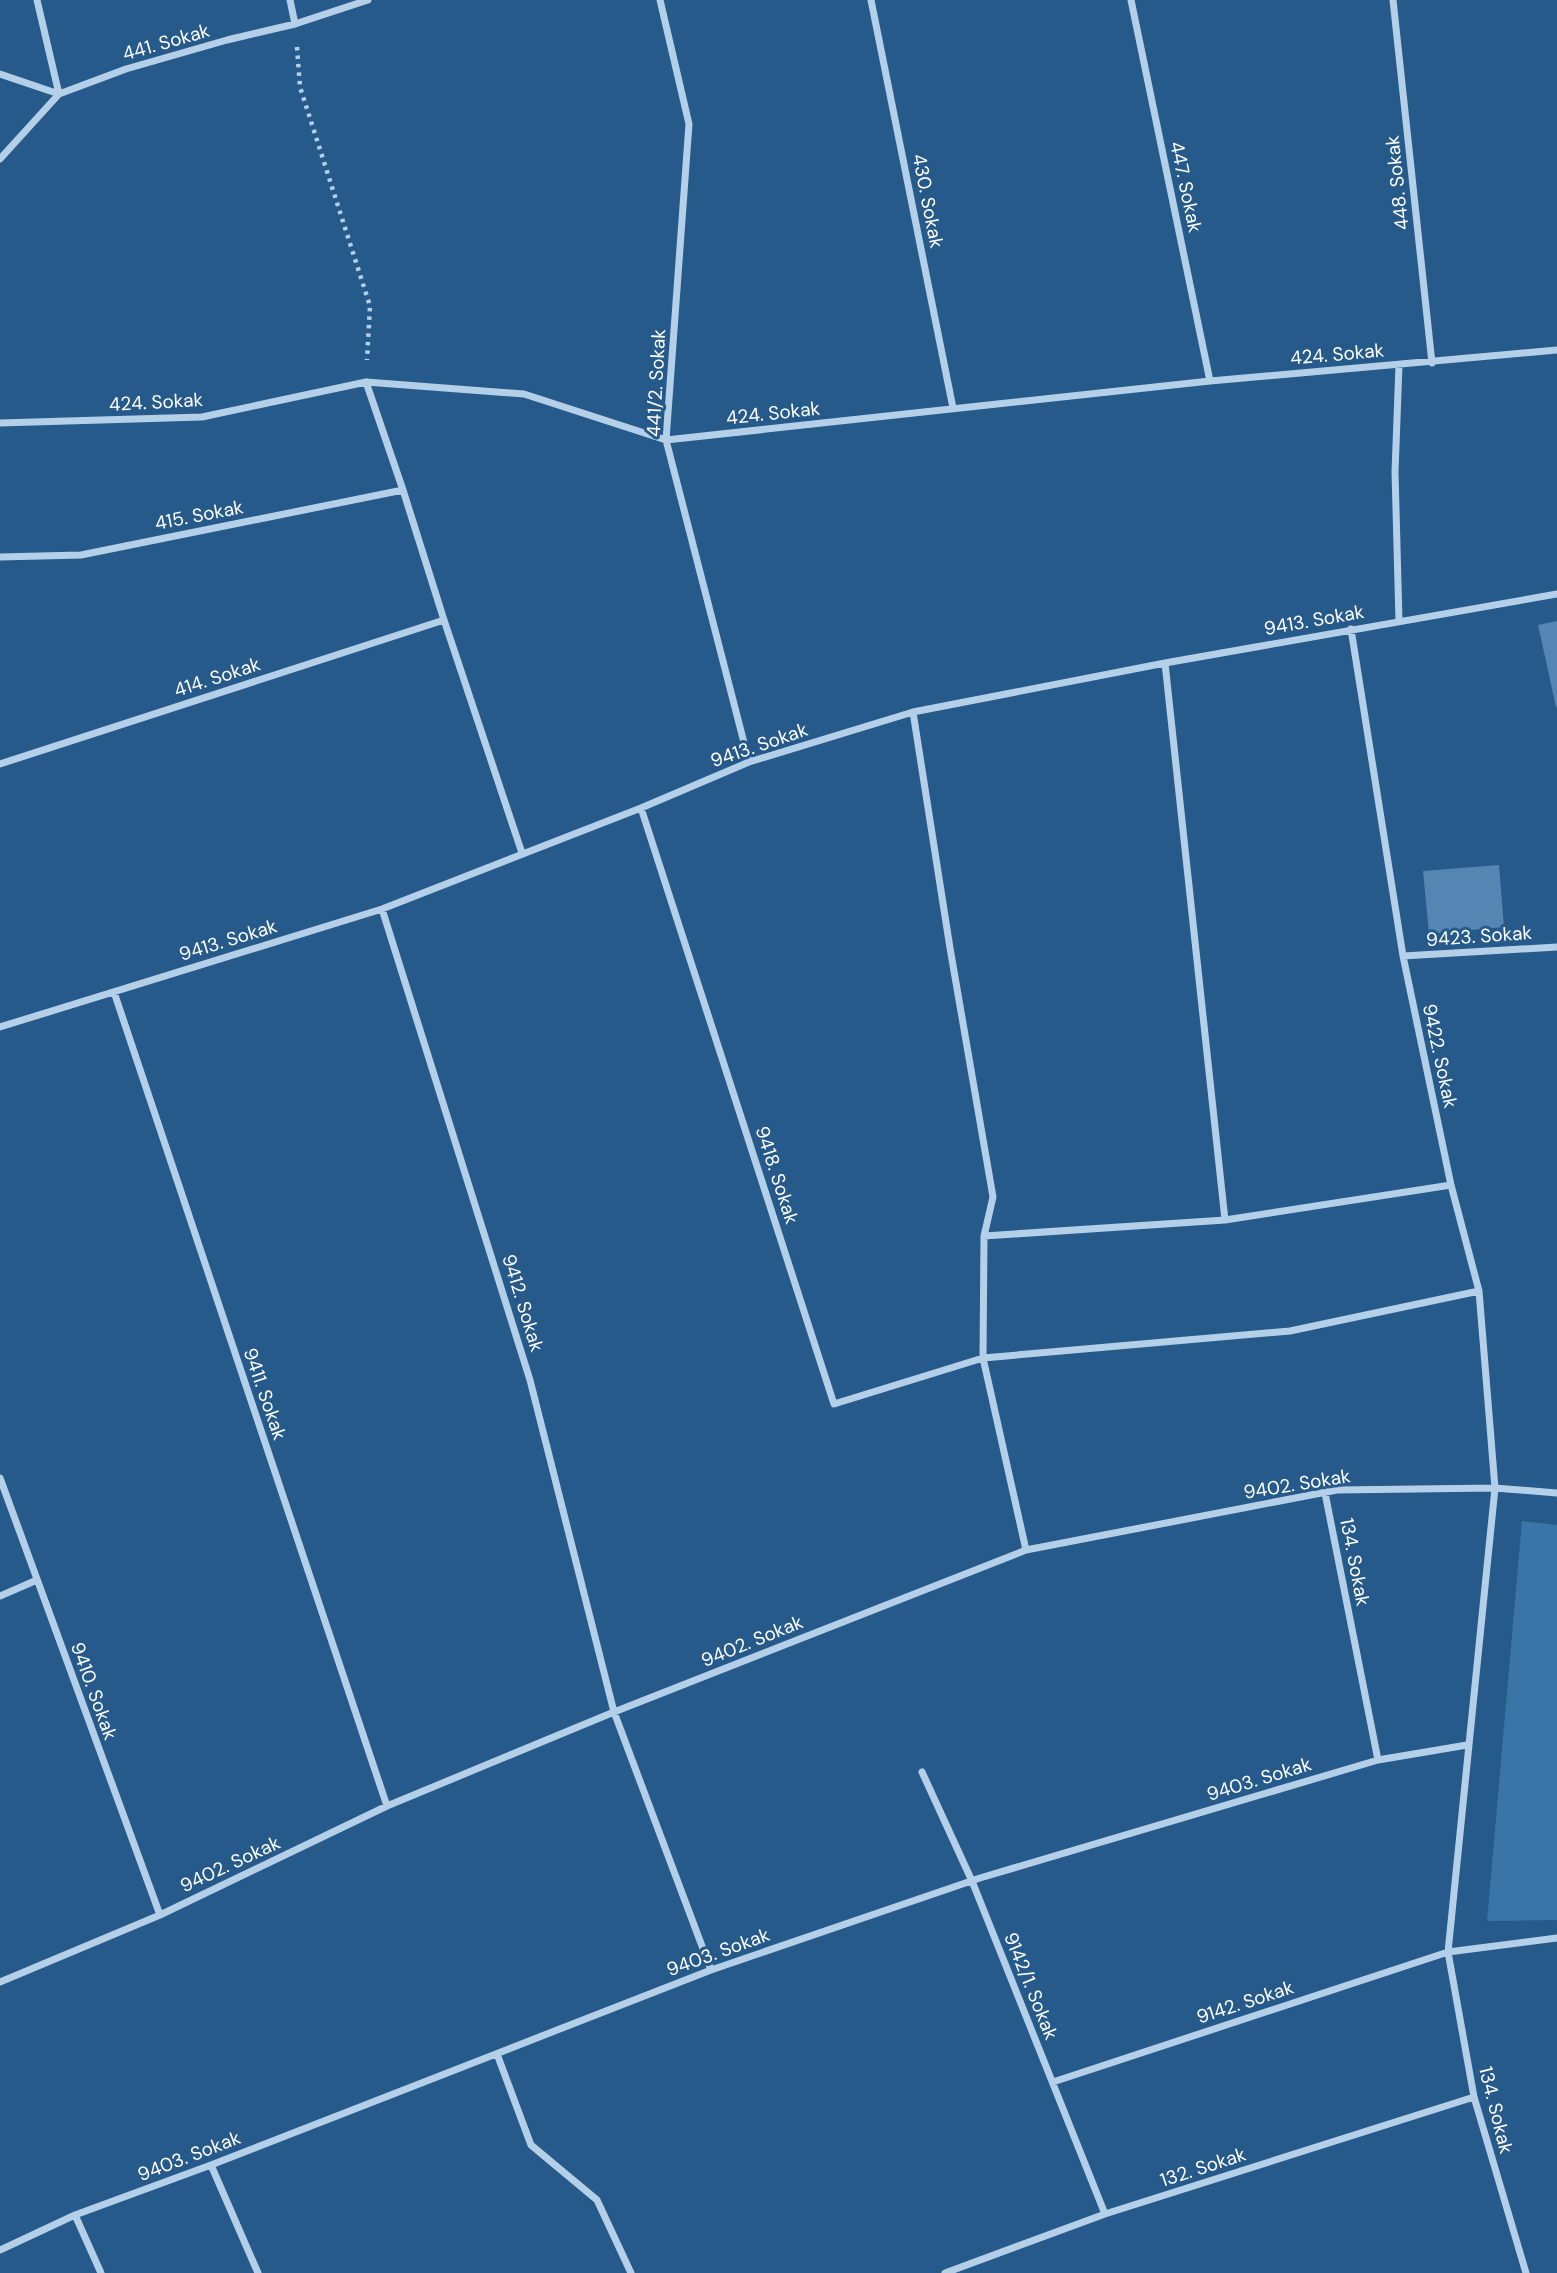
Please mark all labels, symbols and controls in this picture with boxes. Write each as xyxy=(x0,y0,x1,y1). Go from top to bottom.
street label: 441. Sokak xyxy=(120,18,213,66)
street label: 448. Sokak xyxy=(1380,134,1414,232)
street label: 447. Sokak xyxy=(1164,139,1208,235)
street label: 430. Sokak xyxy=(907,152,949,251)
street label: 441/2. Sokak xyxy=(641,328,671,438)
street label: 424. Sokak xyxy=(1289,337,1385,371)
street label: 424. Sokak xyxy=(108,387,204,417)
street label: 424. Sokak xyxy=(725,396,822,430)
street label: 415. Sokak xyxy=(153,494,246,536)
street label: 9413. Sokak xyxy=(1262,599,1366,641)
street label: 414. Sokak xyxy=(171,651,264,703)
street label: 9413. Sokak xyxy=(707,717,811,773)
street label: 9413. Sokak xyxy=(176,913,280,967)
street label: 9423. Sokak xyxy=(1425,920,1533,952)
street label: 9422. Sokak xyxy=(1417,1002,1463,1111)
street label: 9418. Sokak xyxy=(749,1123,805,1228)
street label: 9412. Sokak xyxy=(496,1251,550,1355)
street label: 9411. Sokak xyxy=(238,1345,293,1444)
street label: 9402. Sokak xyxy=(1242,1463,1353,1505)
street label: 134. Sokak xyxy=(1334,1516,1376,1609)
street label: 9402. Sokak xyxy=(697,1609,807,1673)
street label: 9410. Sokak xyxy=(65,1639,123,1744)
street label: 9403. Sokak xyxy=(1204,1751,1315,1807)
street label: 9402. Sokak xyxy=(176,1830,284,1898)
street label: 9403. Sokak xyxy=(663,1922,774,1982)
street label: 9142/1. Sokak xyxy=(998,1929,1064,2044)
street label: 9142. Sokak xyxy=(1193,1974,1297,2029)
street label: 134. Sokak xyxy=(1473,2064,1519,2157)
street label: 9403. Sokak xyxy=(134,2125,244,2187)
street label: 132. Sokak xyxy=(1157,2141,1249,2193)

